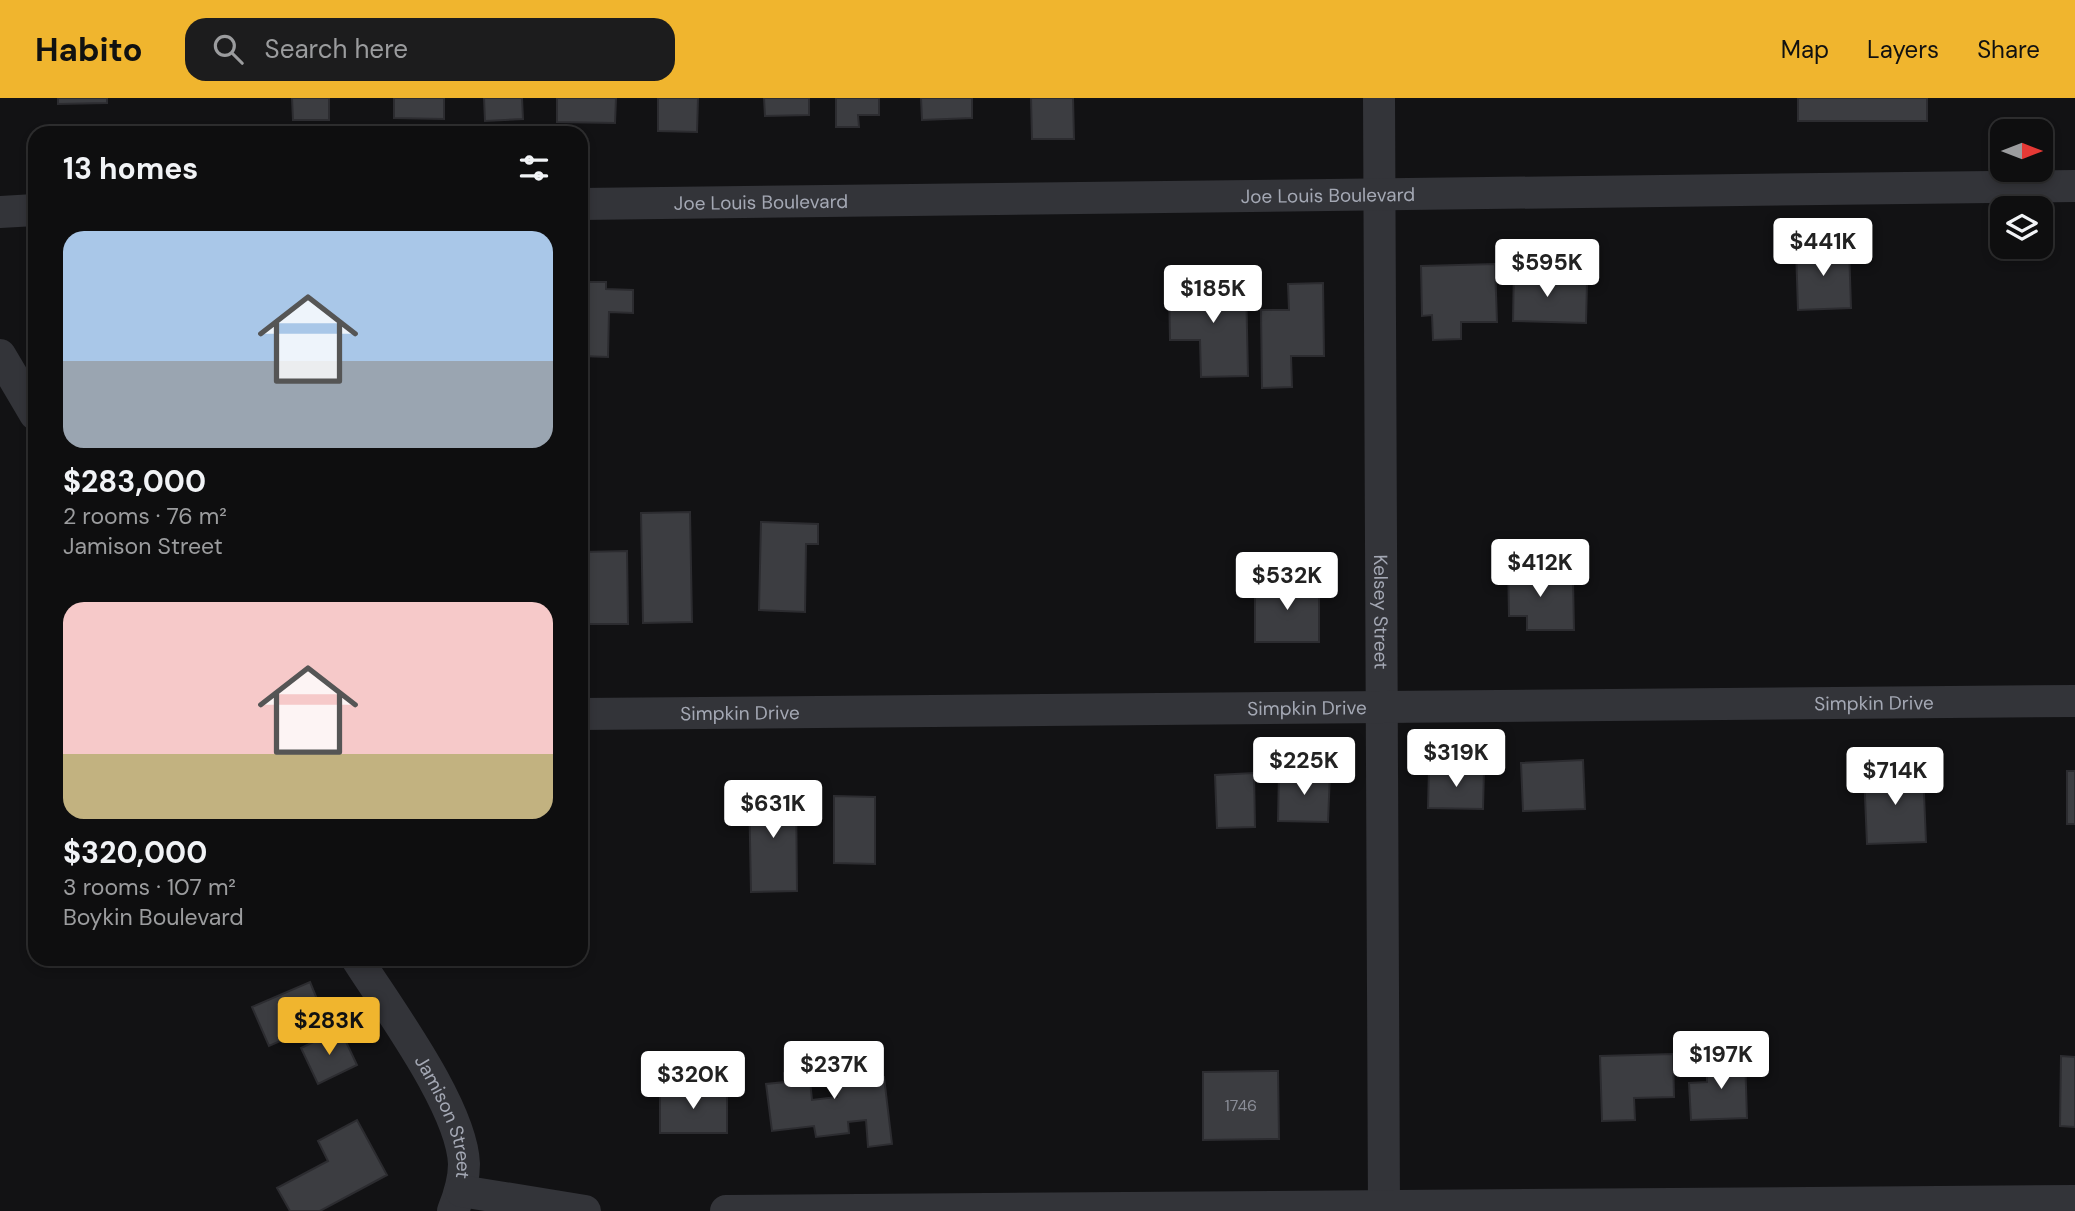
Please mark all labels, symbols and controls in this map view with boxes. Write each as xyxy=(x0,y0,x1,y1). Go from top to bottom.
search box xyxy=(185,18,675,81)
text: Habito xyxy=(35,28,143,71)
icon: search xyxy=(209,30,247,68)
text: Search here xyxy=(265,32,408,66)
text: Map xyxy=(1781,34,1829,65)
text: Layers xyxy=(1867,34,1939,65)
text: Share xyxy=(1977,34,2040,65)
north arrow xyxy=(1990,119,2053,182)
map controls xyxy=(1990,119,2053,259)
text: 13 homes xyxy=(63,149,198,188)
icon: filters xyxy=(515,149,553,187)
street label: Joe Louis Boulevard xyxy=(1241,182,1415,209)
street label: Joe Louis Boulevard xyxy=(674,189,848,216)
button: layers xyxy=(1990,196,2053,259)
pin: $441K xyxy=(1774,218,1872,278)
text: $441K xyxy=(1789,226,1857,256)
pin: $595K xyxy=(1498,240,1596,299)
text: $595K xyxy=(1511,247,1583,277)
pin: $185K xyxy=(1164,266,1262,325)
text: $185K xyxy=(1180,273,1246,303)
icon: home xyxy=(245,276,371,402)
text: $283,000 xyxy=(63,462,206,501)
text: 2 rooms · 76 m² xyxy=(63,501,227,531)
text: Jamison Street xyxy=(63,531,223,561)
pin: $412K xyxy=(1491,540,1589,599)
text: $412K xyxy=(1507,547,1573,577)
pin: $532K xyxy=(1238,552,1336,612)
street label: Kelsey Street xyxy=(1368,554,1394,670)
text: $532K xyxy=(1252,560,1322,590)
icon: home xyxy=(245,647,371,773)
street label: Simpkin Drive xyxy=(1814,690,1934,716)
street label: Simpkin Drive xyxy=(1247,695,1367,721)
street label: Simpkin Drive xyxy=(680,700,800,726)
pin: $319K xyxy=(1407,730,1505,789)
text: $319K xyxy=(1423,737,1489,767)
pin: $225K xyxy=(1255,738,1353,797)
text: $225K xyxy=(1269,745,1339,775)
pin: $714K xyxy=(1846,748,1944,807)
text: $714K xyxy=(1862,755,1928,785)
pin: $631K xyxy=(724,780,822,840)
text: $631K xyxy=(740,788,806,818)
text: $320,000 xyxy=(63,833,207,872)
text: 3 rooms · 107 m² xyxy=(63,872,236,902)
text: Boykin Boulevard xyxy=(63,902,244,932)
pin: $283K xyxy=(280,998,378,1057)
text: $283K xyxy=(294,1005,364,1035)
pin: $197K xyxy=(1672,1032,1770,1091)
text: $197K xyxy=(1689,1039,1753,1069)
pin: $237K xyxy=(785,1042,883,1101)
text: $237K xyxy=(800,1049,868,1079)
street label: Jamison Street xyxy=(409,1050,476,1180)
pin: $320K xyxy=(644,1052,742,1111)
text: $320K xyxy=(657,1059,729,1089)
house number: 1746 xyxy=(1225,1095,1257,1116)

